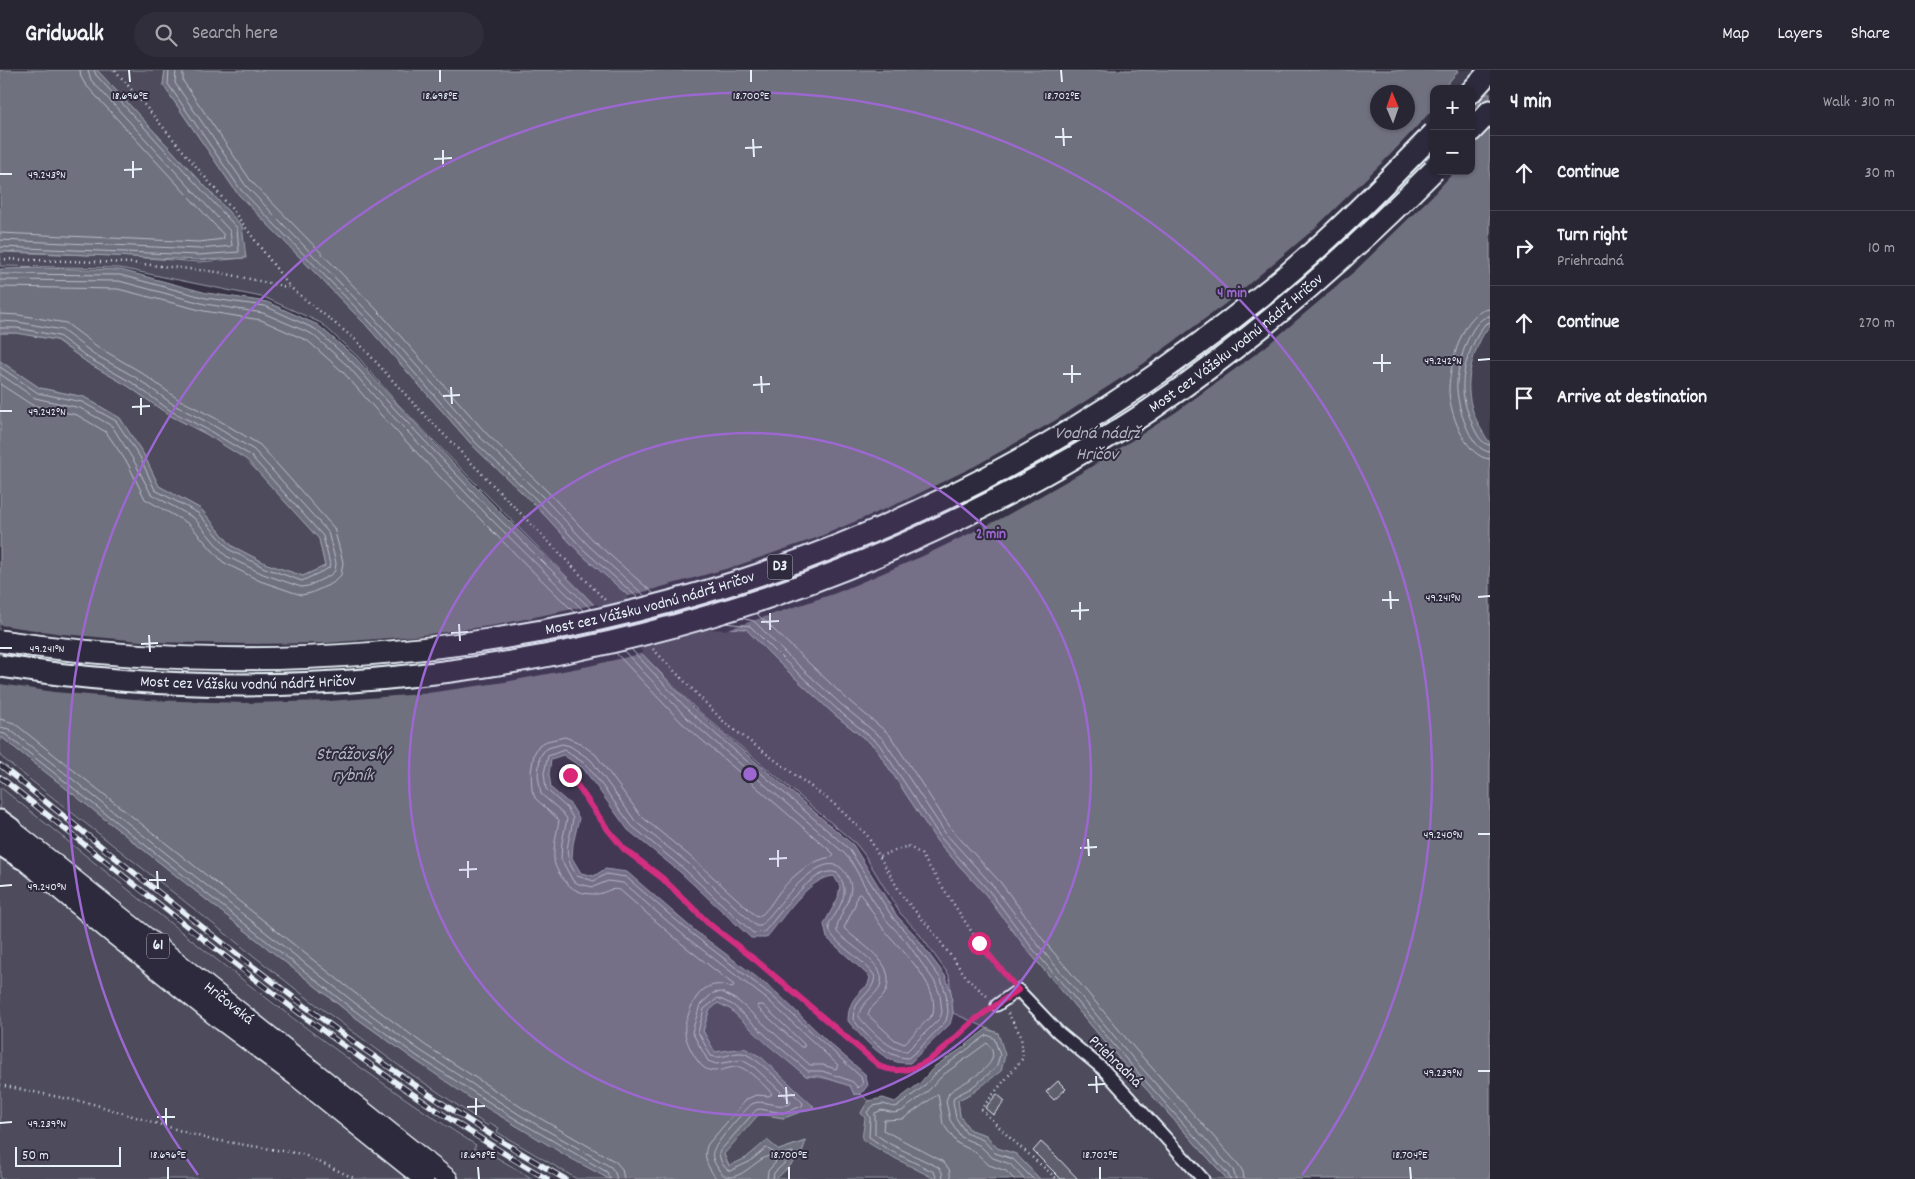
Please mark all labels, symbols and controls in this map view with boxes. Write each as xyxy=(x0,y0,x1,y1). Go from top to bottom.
search box xyxy=(134,12,484,57)
text: Gridwalk xyxy=(25,18,104,52)
icon: search xyxy=(152,21,180,49)
text: Search here xyxy=(192,21,278,48)
text: Map xyxy=(1722,22,1749,47)
text: Layers xyxy=(1777,22,1823,47)
text: Share xyxy=(1851,22,1890,47)
north arrow xyxy=(1370,85,1415,130)
map controls xyxy=(1430,85,1475,175)
button: + xyxy=(1430,85,1475,130)
text: 18.696°E xyxy=(112,88,149,105)
text: 18.698°E xyxy=(423,88,458,105)
text: 18.700°E xyxy=(733,88,770,105)
text: 18.702°E xyxy=(1044,88,1080,105)
text: 4 min xyxy=(1510,88,1552,118)
text: Walk · 310 m xyxy=(1823,91,1895,114)
button: − xyxy=(1430,130,1475,175)
icon: ahead xyxy=(1510,159,1538,187)
text: Continue xyxy=(1557,160,1619,187)
text: 30 m xyxy=(1865,162,1895,185)
text: 49.243°N xyxy=(28,167,66,184)
text: Turn right xyxy=(1557,223,1628,250)
icon: right xyxy=(1510,234,1538,262)
text: 10 m xyxy=(1868,237,1895,260)
text: Priehradná xyxy=(1557,250,1624,273)
street label: Most cez Vážsku vodnú nádrž Hričov xyxy=(1144,268,1329,419)
text: 4 min xyxy=(1217,283,1247,305)
icon: ahead xyxy=(1510,309,1538,337)
text: Continue xyxy=(1557,310,1619,337)
text: 270 m xyxy=(1859,312,1895,335)
text: 49.242°N xyxy=(1424,353,1462,370)
icon: arrive xyxy=(1510,384,1538,412)
text: Arrive at destination xyxy=(1557,385,1707,412)
text: 49.242°N xyxy=(28,404,66,421)
water label: Vodná nádrž Hričov xyxy=(1054,422,1143,468)
text: 2 min xyxy=(976,524,1006,546)
road number: D3 xyxy=(768,554,792,580)
street label: Most cez Vážsku vodnú nádrž Hričov xyxy=(543,565,758,642)
text: 49.241°N xyxy=(1425,590,1461,607)
text: 49.241°N xyxy=(29,641,65,658)
street label: Most cez Vážsku vodnú nádrž Hričov xyxy=(139,669,357,696)
water label: Strážovský rybník xyxy=(316,743,393,789)
route end xyxy=(559,764,582,787)
centre of rings xyxy=(741,765,759,783)
text: 49.240°N xyxy=(1423,827,1463,844)
text: 49.240°N xyxy=(27,879,67,896)
route start xyxy=(968,932,991,955)
road number: 61 xyxy=(147,934,169,958)
street label: Hričovská xyxy=(199,976,259,1031)
street label: Priehradná xyxy=(1083,1031,1147,1093)
text: 49.239°N xyxy=(1424,1065,1462,1082)
text: 49.239°N xyxy=(28,1116,66,1133)
scale bar xyxy=(15,1144,121,1167)
text: 50 m xyxy=(22,1146,49,1166)
text: 18.696°E xyxy=(150,1147,187,1164)
text: 18.698°E xyxy=(461,1147,496,1164)
text: 18.700°E xyxy=(771,1147,808,1164)
text: 18.702°E xyxy=(1082,1147,1118,1164)
text: 18.704°E xyxy=(1393,1147,1428,1164)

